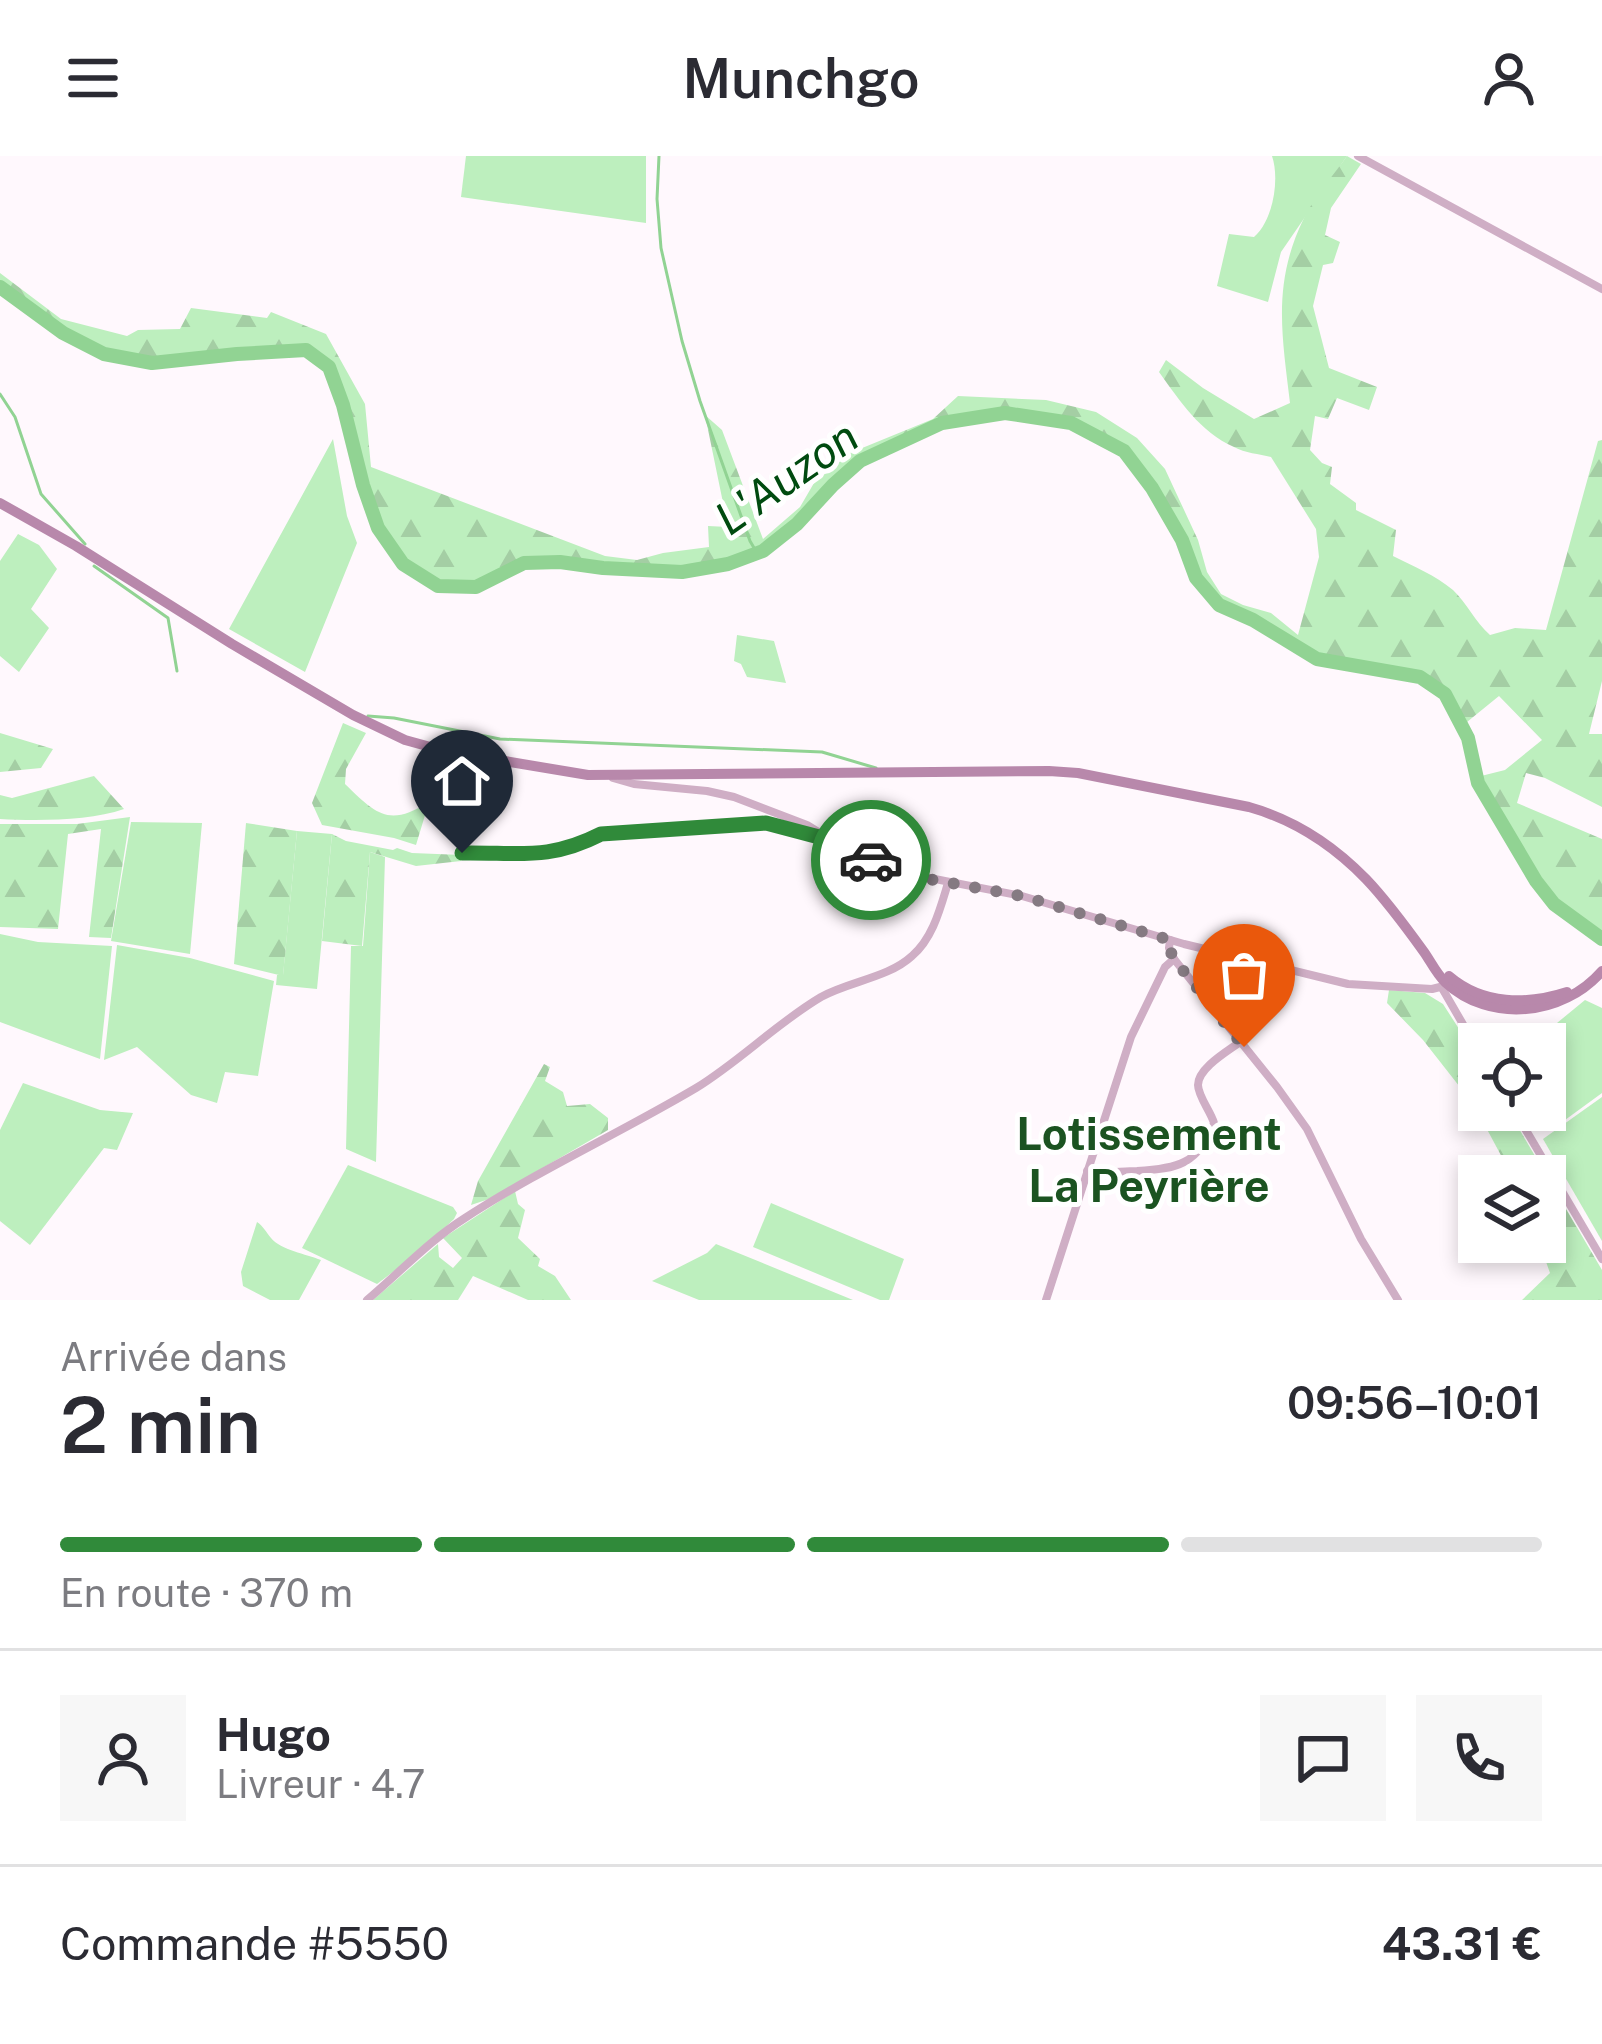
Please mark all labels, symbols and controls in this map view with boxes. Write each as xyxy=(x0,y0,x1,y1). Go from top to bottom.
icon: menu xyxy=(60,45,126,111)
icon: person xyxy=(1476,45,1542,111)
text: Munchgo xyxy=(682,47,920,110)
water label: L'Auzon xyxy=(705,409,867,545)
pin xyxy=(411,730,513,853)
icon: home xyxy=(429,748,495,814)
courier xyxy=(811,800,931,920)
icon: car xyxy=(838,827,904,893)
pin xyxy=(1193,924,1295,1047)
icon: bag xyxy=(1211,942,1277,1008)
map controls xyxy=(1458,1023,1566,1263)
button: locate xyxy=(1458,1023,1566,1131)
district label: Lotissement La Peyrière xyxy=(1016,1107,1282,1212)
button: layers xyxy=(1458,1155,1566,1263)
text: Arrivée dans xyxy=(60,1334,287,1380)
text: 09:56–10:01 xyxy=(1287,1376,1542,1429)
text: 2 min xyxy=(60,1379,261,1471)
text: En route · 370 m xyxy=(60,1570,353,1616)
button: person xyxy=(60,1695,186,1821)
button: chat xyxy=(1260,1695,1386,1821)
button: phone xyxy=(1416,1695,1542,1821)
text: Hugo xyxy=(216,1708,331,1761)
text: Livreur · 4.7 xyxy=(216,1761,425,1807)
text: Commande #5550 xyxy=(60,1917,449,1970)
text: 43.31 € xyxy=(1382,1917,1542,1970)

